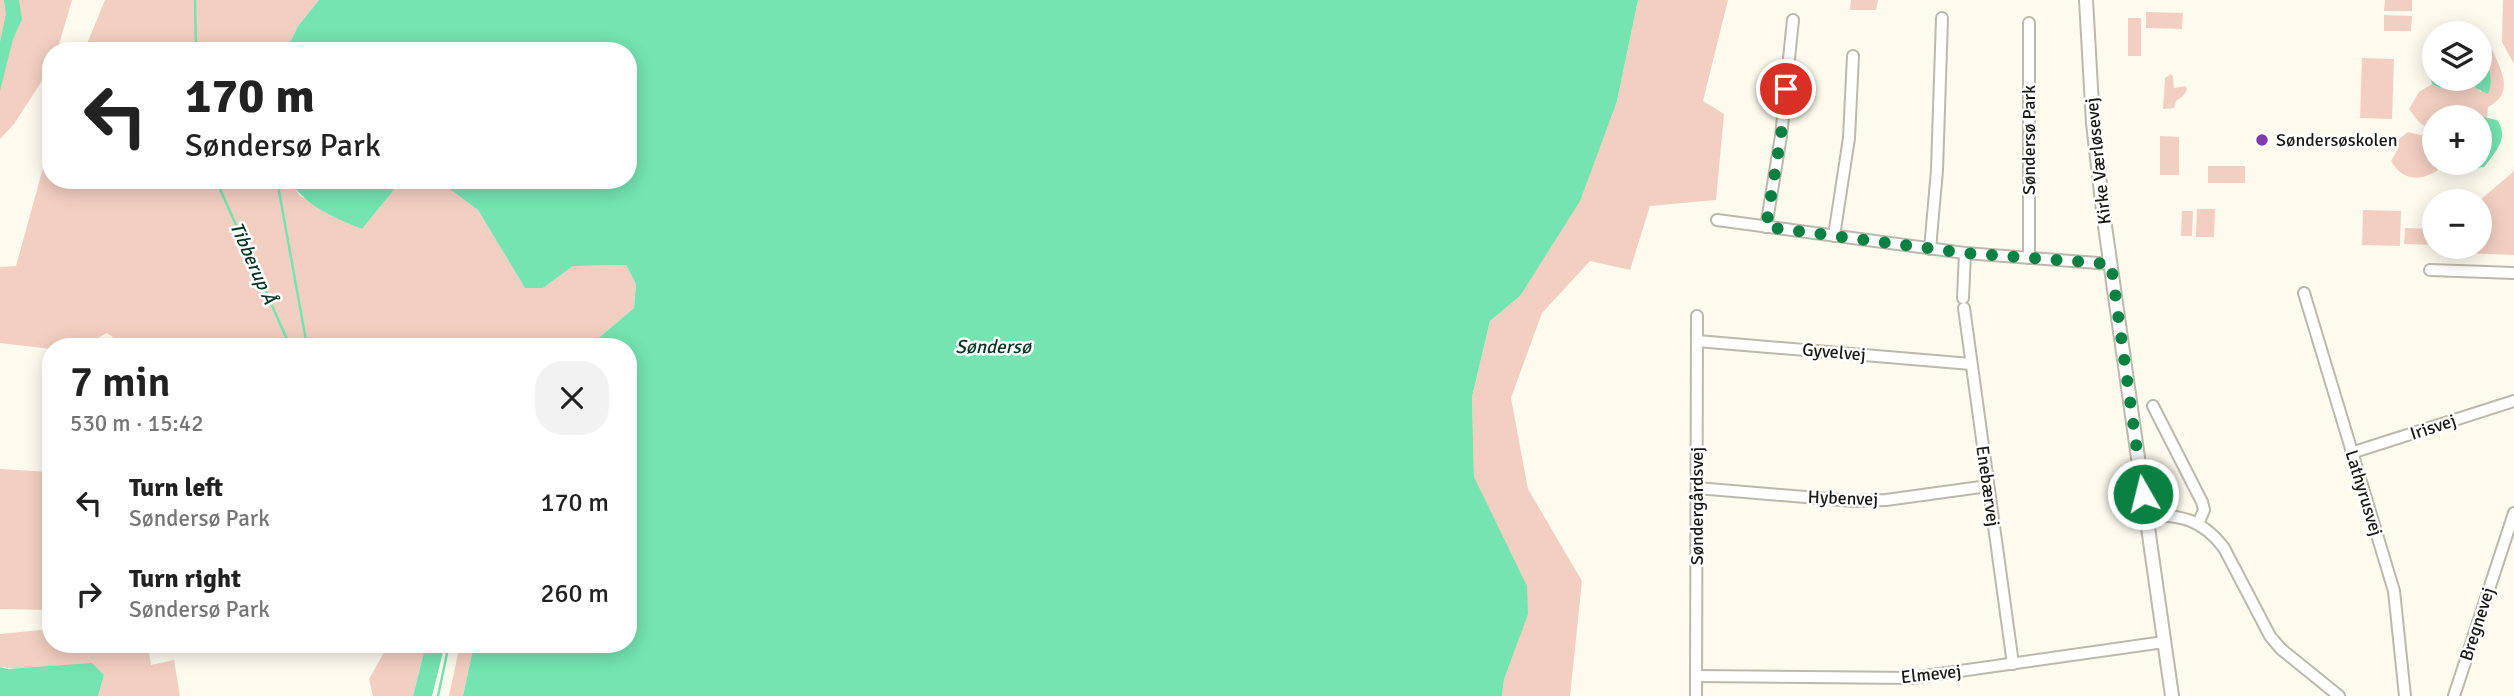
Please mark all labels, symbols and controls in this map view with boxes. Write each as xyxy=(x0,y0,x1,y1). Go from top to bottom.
map controls xyxy=(2422,21,2492,259)
button: layers xyxy=(2422,21,2492,91)
pin xyxy=(1756,59,1816,119)
text: 170 m xyxy=(185,66,315,126)
icon: left xyxy=(70,70,161,161)
icon: arrive xyxy=(1767,70,1805,108)
street label: Søndersø Park xyxy=(2018,85,2040,195)
street label: Kirke Værløsevej xyxy=(2080,96,2116,226)
button: + xyxy=(2422,105,2492,175)
text: Søndersø Park xyxy=(185,126,381,165)
place label: Søndersøskolen xyxy=(2276,129,2397,151)
marker: Søndersøskolen xyxy=(2254,132,2270,148)
button: − xyxy=(2422,189,2492,259)
water label: Tibberup Å xyxy=(224,218,282,309)
water label: Søndersø xyxy=(955,335,1032,359)
street label: Gyvelvej xyxy=(1801,338,1867,366)
text: 7 min xyxy=(70,357,171,408)
button: close xyxy=(535,361,609,435)
text: 530 m · 15:42 xyxy=(70,409,204,438)
street label: Irisvej xyxy=(2407,409,2459,445)
street label: Enebærvej xyxy=(1971,444,2005,528)
street label: Søndergårdsvej xyxy=(1686,447,1708,565)
street label: Lathyrusvej xyxy=(2341,447,2387,539)
position arrow xyxy=(2106,457,2180,531)
text: Turn left xyxy=(129,472,223,504)
icon: left xyxy=(70,484,108,522)
street label: Hybenvej xyxy=(1807,486,1879,510)
text: 170 m xyxy=(540,487,609,519)
text: Søndersø Park xyxy=(129,504,270,533)
text: Turn right xyxy=(129,563,241,595)
icon: right xyxy=(70,575,108,613)
text: 260 m xyxy=(540,578,609,610)
street label: Bregnevej xyxy=(2455,584,2499,664)
text: Søndersø Park xyxy=(129,595,270,624)
street label: Elmevej xyxy=(1900,660,1962,688)

